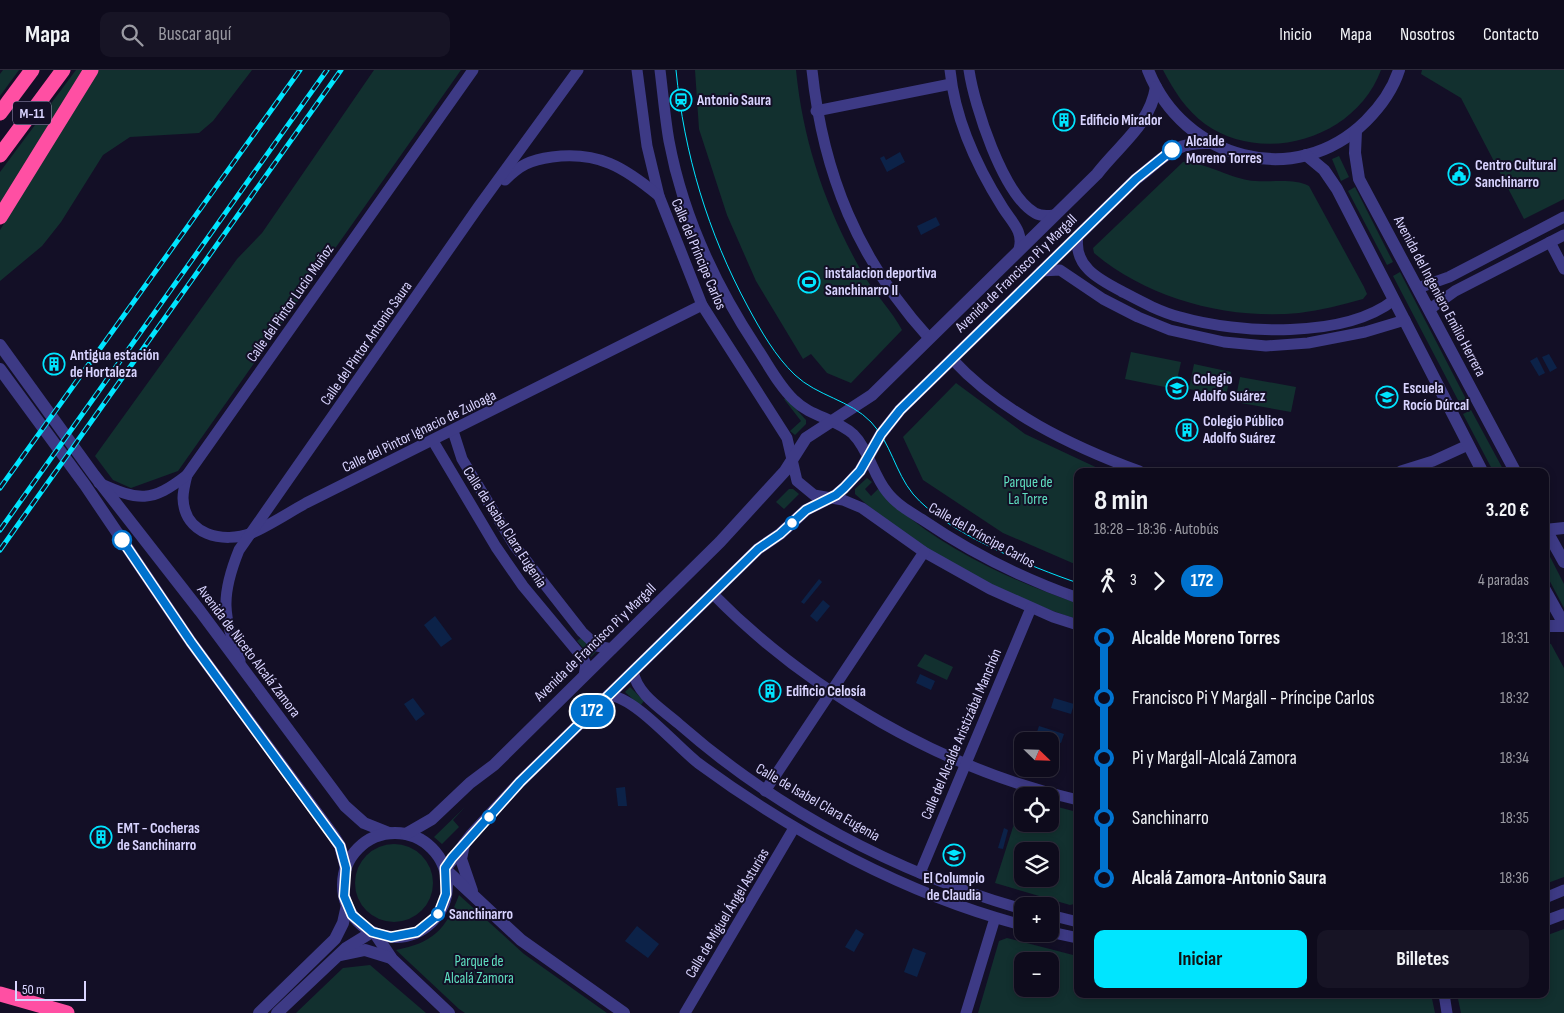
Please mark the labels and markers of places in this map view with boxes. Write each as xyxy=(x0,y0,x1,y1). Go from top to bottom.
station icon: Antonio Saura xyxy=(669,88,693,112)
place label: Antonio Saura xyxy=(696,91,771,110)
building icon: Edificio Mirador xyxy=(1052,108,1076,132)
place label: Edificio Mirador xyxy=(1080,111,1162,130)
place label: Alcalde Moreno Torres xyxy=(1185,132,1262,168)
marker: Alcalde Moreno Torres xyxy=(1162,140,1182,160)
place label: Centro Cultural Sanchinarro xyxy=(1475,156,1556,192)
public building icon: Centro Cultural Sanchinarro xyxy=(1447,162,1471,186)
place label: instalacion deportiva Sanchinarro II xyxy=(825,264,937,300)
sports icon: instalacion deportiva Sanchinarro II xyxy=(797,270,821,294)
place label: Antigua estación de Hortaleza xyxy=(69,346,159,382)
building icon: Antigua estación de Hortaleza xyxy=(42,352,66,376)
place label: Colegio Adolfo Suárez xyxy=(1192,370,1266,406)
school or university icon: Colegio Adolfo Suárez xyxy=(1165,376,1189,400)
place label: Escuela Rocío Dúrcal xyxy=(1403,379,1469,415)
school or university icon: Escuela Rocío Dúrcal xyxy=(1375,385,1399,409)
place label: Colegio Público Adolfo Suárez xyxy=(1202,412,1284,448)
building icon: Colegio Público Adolfo Suárez xyxy=(1175,418,1199,442)
unlabelled marker xyxy=(785,516,799,530)
unlabelled marker xyxy=(112,530,132,550)
building icon: Edificio Celosía xyxy=(758,679,782,703)
place label: Edificio Celosía xyxy=(786,682,866,701)
unlabelled marker xyxy=(482,810,496,824)
place label: EMT - Cocheras de Sanchinarro xyxy=(117,819,200,855)
building icon: EMT - Cocheras de Sanchinarro xyxy=(89,825,113,849)
school or university icon: El Columpio de Claudia xyxy=(942,843,966,867)
place label: El Columpio de Claudia xyxy=(923,869,985,905)
place label: Sanchinarro xyxy=(449,905,513,924)
marker: Sanchinarro xyxy=(431,907,445,921)

